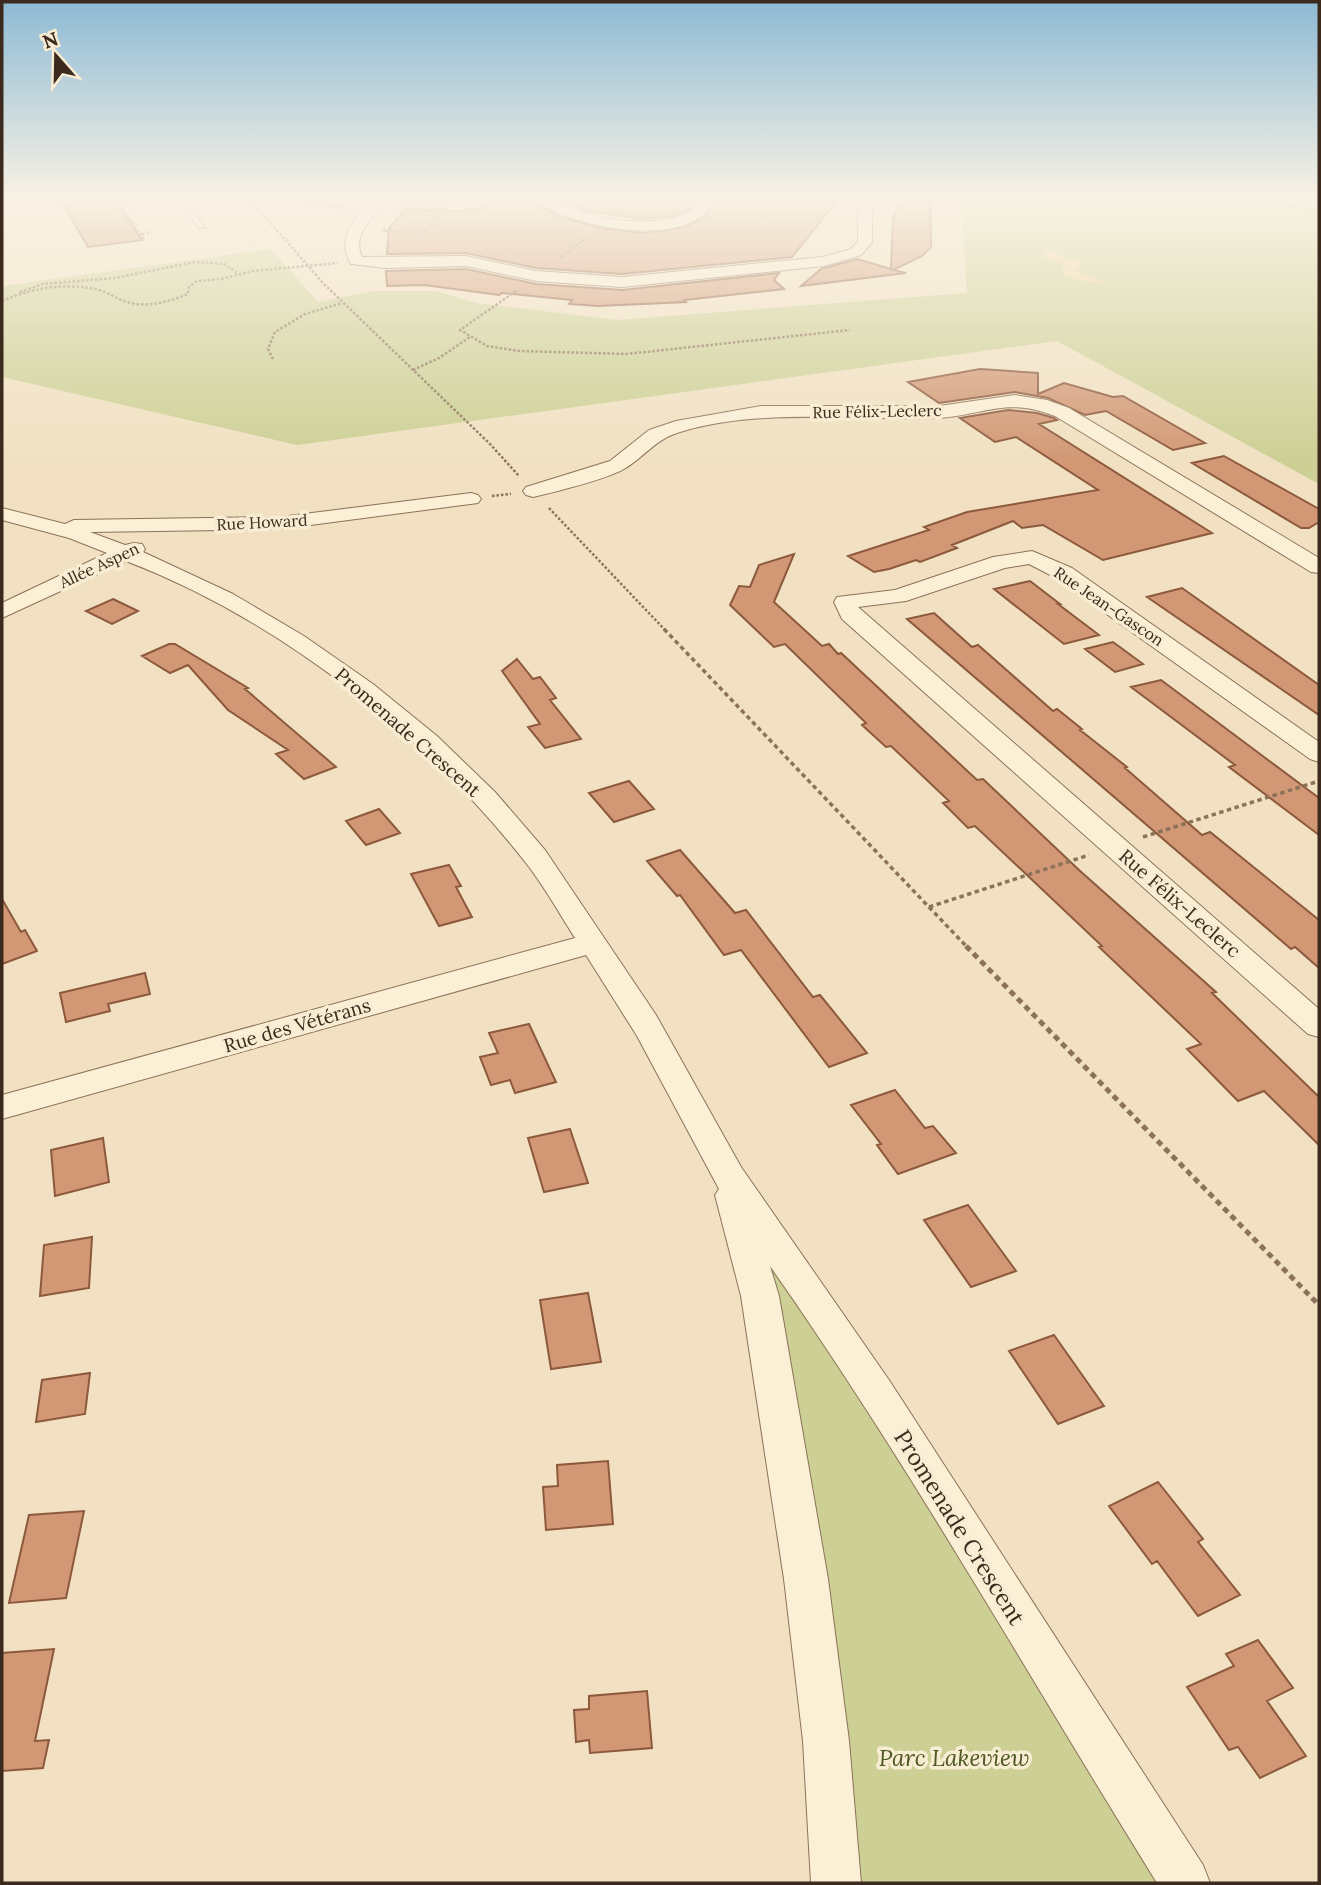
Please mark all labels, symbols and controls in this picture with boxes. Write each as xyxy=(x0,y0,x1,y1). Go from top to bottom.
north arrow xyxy=(21,21,91,91)
text: N xyxy=(39,26,61,54)
street label: Rue Félix-Leclerc xyxy=(812,400,942,422)
street label: Rue Howard xyxy=(216,510,308,534)
street label: Allée Aspen xyxy=(55,538,142,593)
street label: Rue Jean-Gascon xyxy=(1050,562,1168,650)
street label: Promenade Crescent xyxy=(330,662,486,802)
street label: Rue Félix-Leclerc xyxy=(1114,844,1246,962)
street label: Rue des Vétérans xyxy=(221,992,373,1057)
street label: Promenade Crescent xyxy=(888,1424,1032,1630)
park label: Parc Lakeview xyxy=(879,1743,1029,1772)

